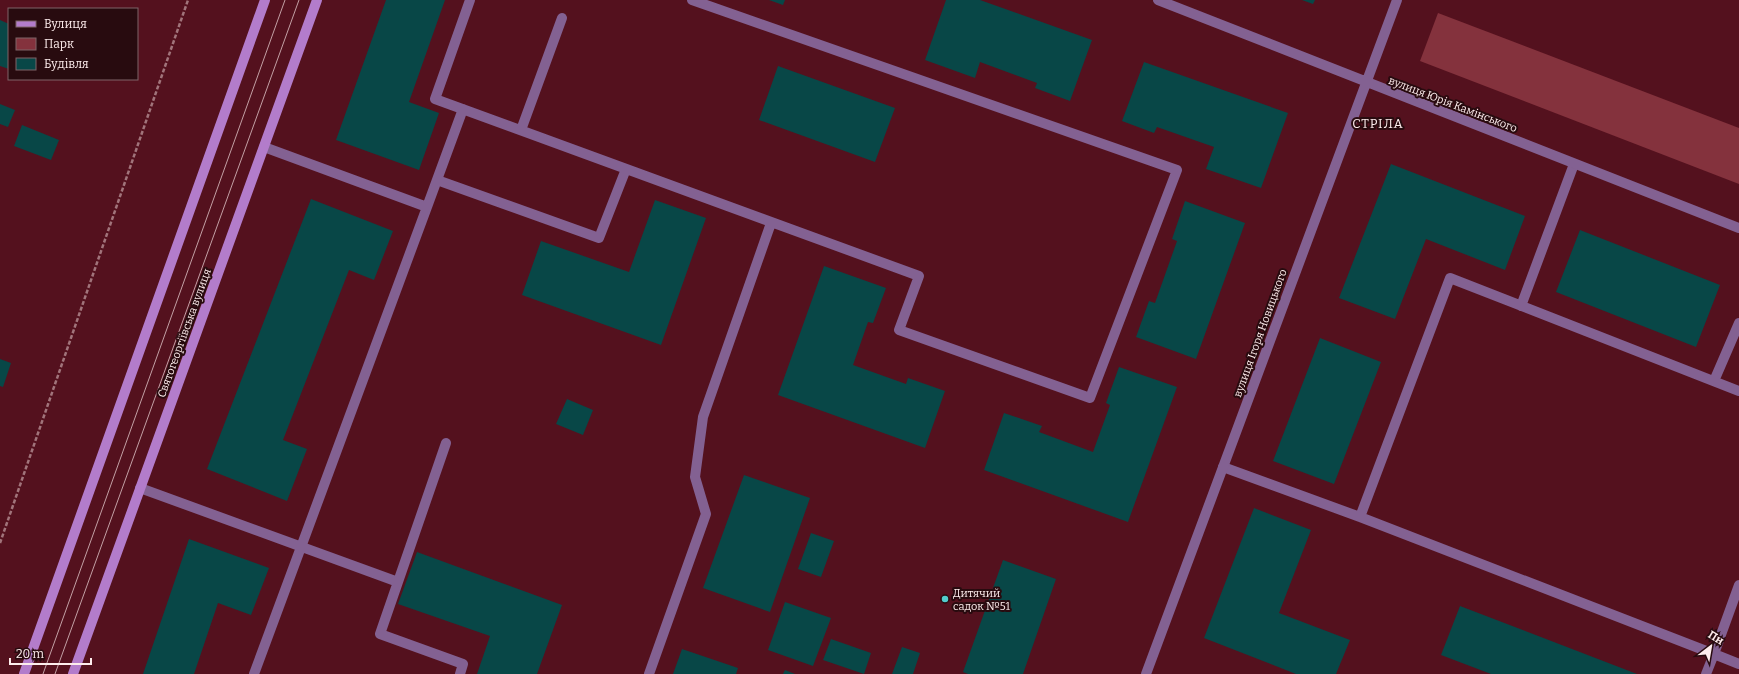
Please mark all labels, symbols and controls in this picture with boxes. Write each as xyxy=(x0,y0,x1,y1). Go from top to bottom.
legend xyxy=(8,8,138,80)
text: Вулиця xyxy=(44,17,87,31)
text: Парк xyxy=(44,37,74,51)
text: Будівля xyxy=(44,57,89,71)
street label: вулиця Юрія Камінського xyxy=(1387,74,1519,135)
district label: СТРІЛА xyxy=(1352,116,1404,131)
street label: Святогеоргіївська вулиця xyxy=(155,267,214,399)
street label: вулиця Ігоря Новицького xyxy=(1231,267,1290,399)
place label: Дитячий садок №51 xyxy=(953,587,1011,613)
marker: Дитячий садок №51 xyxy=(940,594,950,604)
north arrow xyxy=(1691,626,1731,666)
text: Пн xyxy=(1706,628,1727,648)
scale bar xyxy=(10,640,91,666)
text: 20 m xyxy=(16,647,45,661)

